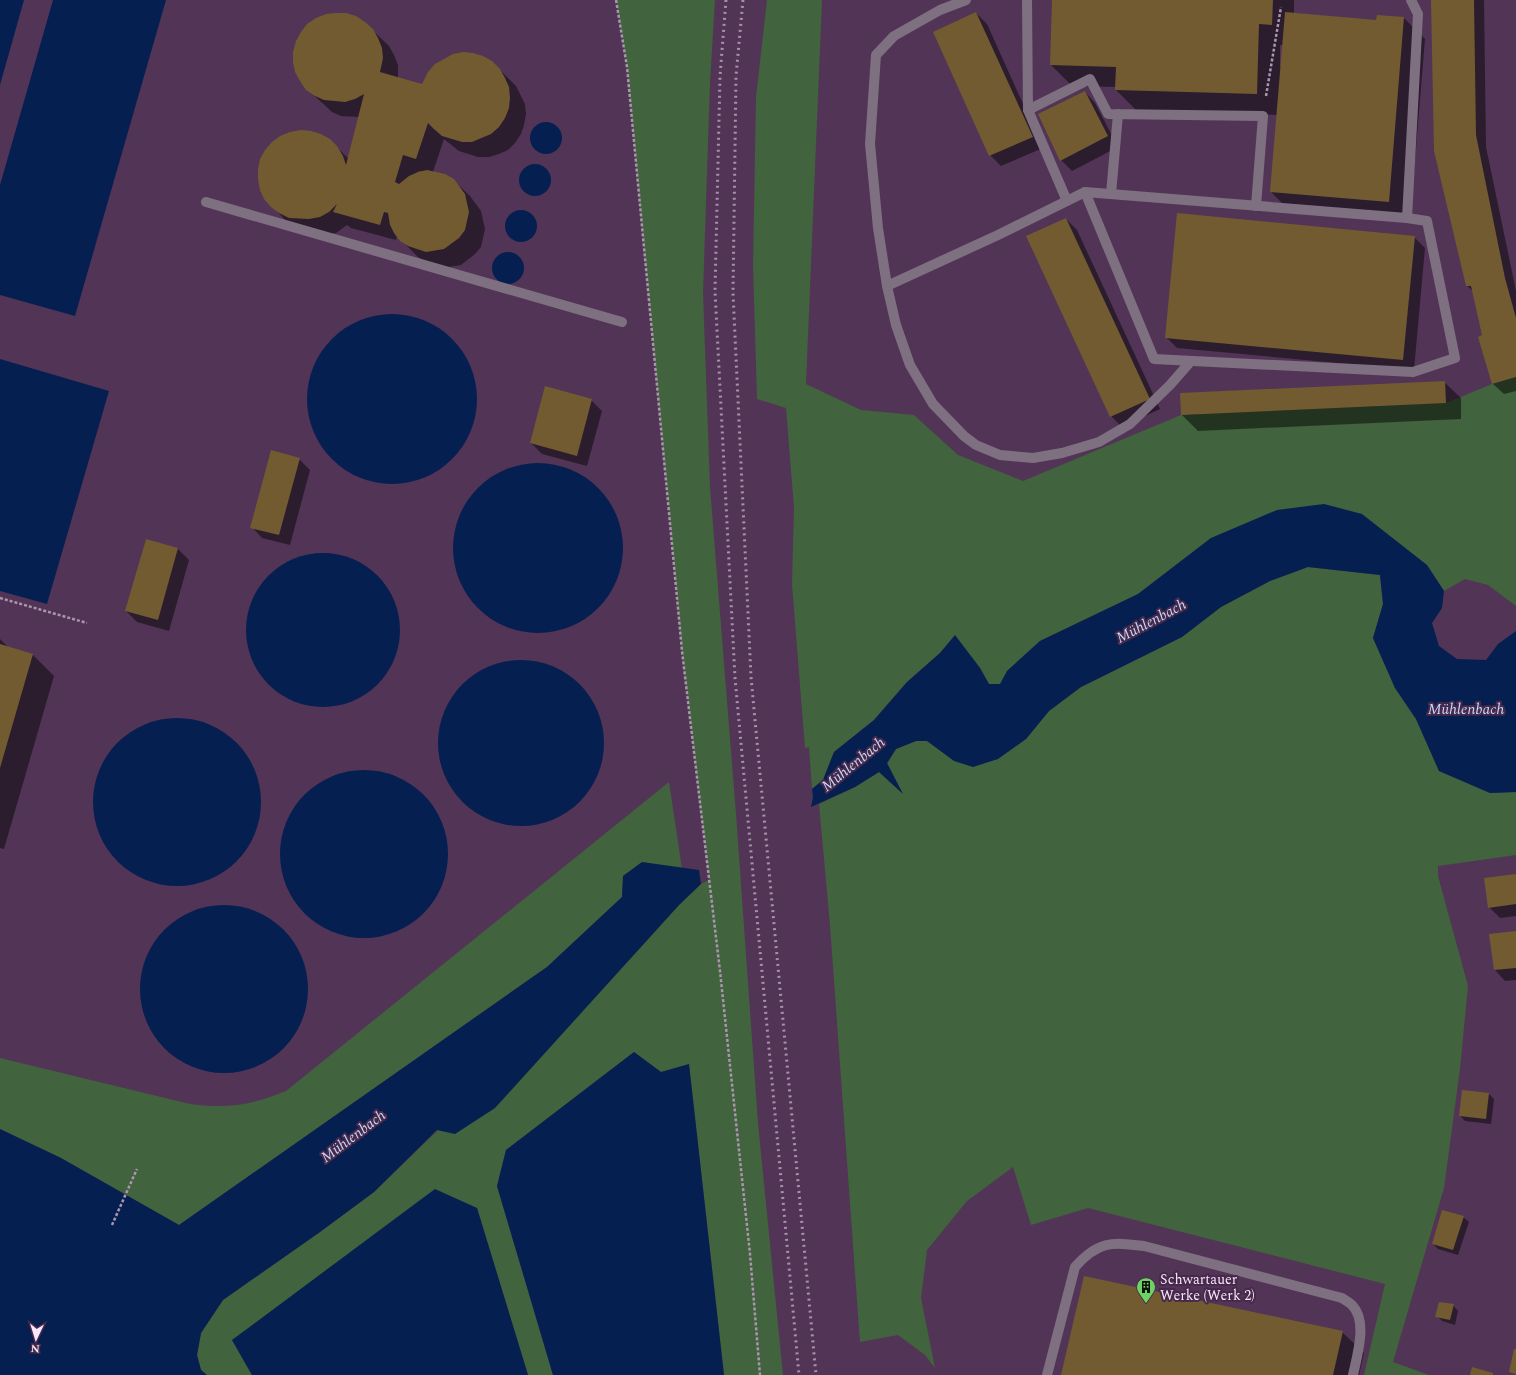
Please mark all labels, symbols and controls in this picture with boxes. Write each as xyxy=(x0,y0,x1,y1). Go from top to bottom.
water label: Mühlenbach xyxy=(1112,593,1191,650)
water label: Mühlenbach xyxy=(1428,698,1504,721)
water label: Mühlenbach xyxy=(816,731,890,797)
water label: Mühlenbach xyxy=(316,1104,391,1169)
place label: Schwartauer Werke (Werk 2) xyxy=(1160,1269,1255,1306)
building icon: Schwartauer Werke (Werk 2) xyxy=(1135,1276,1157,1304)
north arrow xyxy=(16,1319,56,1359)
text: N xyxy=(30,1340,40,1357)

